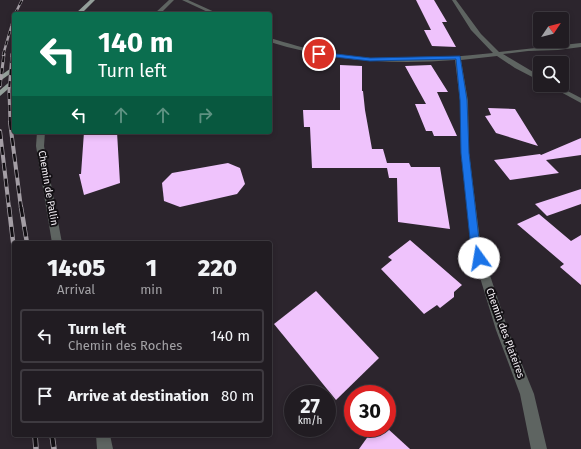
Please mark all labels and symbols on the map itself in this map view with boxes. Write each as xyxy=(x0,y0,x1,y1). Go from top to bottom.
north arrow xyxy=(533,12,569,48)
pin xyxy=(302,37,336,71)
street label: Chemin de Pallin xyxy=(35,150,61,226)
position arrow xyxy=(458,237,500,279)
street label: Chemin des Plateires xyxy=(483,286,527,380)
speed limit sign: 30 xyxy=(344,385,396,437)

